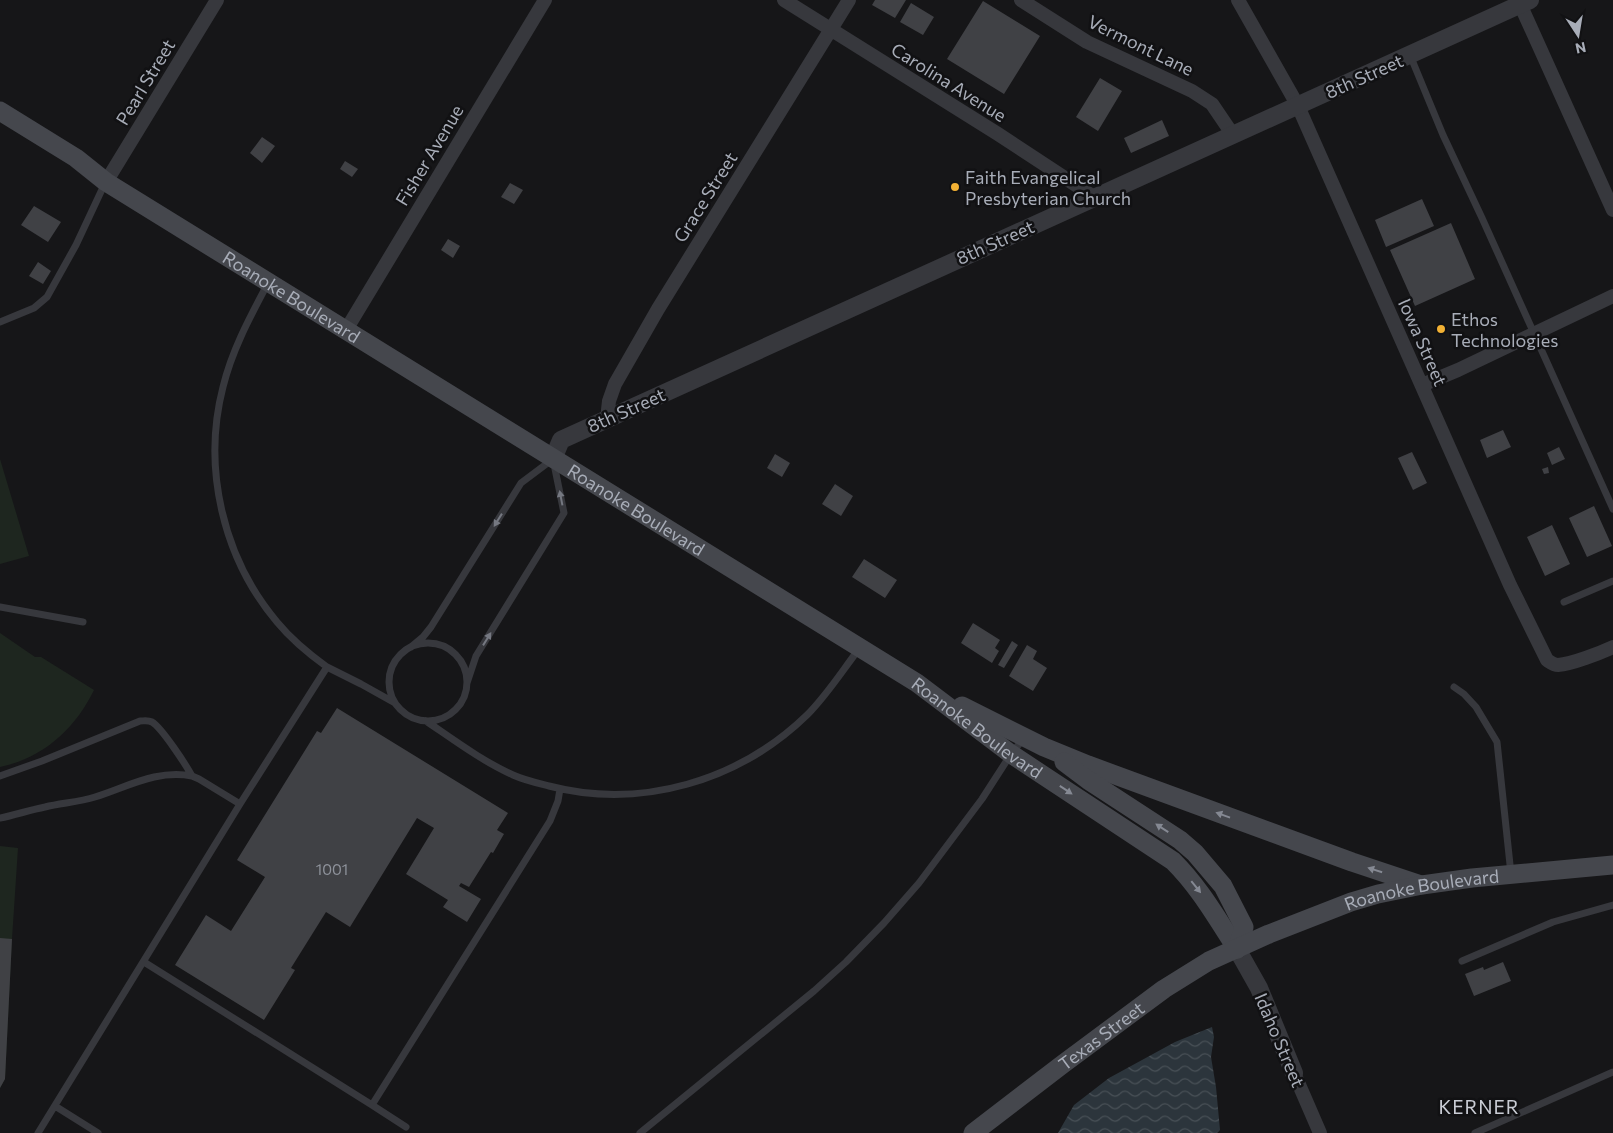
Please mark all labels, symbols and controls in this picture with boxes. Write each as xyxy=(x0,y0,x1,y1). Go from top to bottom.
street label: Vermont Lane xyxy=(1085,10,1197,80)
north arrow xyxy=(1553,10,1603,60)
street label: Pearl Street xyxy=(111,35,179,129)
street label: Carolina Avenue xyxy=(887,38,1011,126)
text: N xyxy=(1574,39,1588,58)
street label: 8th Street xyxy=(1322,49,1406,103)
street label: Fisher Avenue xyxy=(390,101,468,209)
street label: Grace Street xyxy=(669,148,741,246)
place label: Faith Evangelical Presbyterian Church xyxy=(965,166,1131,209)
marker: Faith Evangelical Presbyterian Church xyxy=(949,181,961,193)
street label: 8th Street xyxy=(953,215,1037,269)
street label: Roanoke Boulevard xyxy=(219,246,364,347)
street label: Iowa Street xyxy=(1394,295,1452,389)
place label: Ethos Technologies xyxy=(1451,308,1558,351)
marker: Ethos Technologies xyxy=(1435,323,1447,335)
street label: 8th Street xyxy=(584,383,668,437)
street label: Roanoke Boulevard xyxy=(564,459,709,560)
one-way arrow xyxy=(556,490,564,506)
one-way arrow xyxy=(493,513,502,526)
one-way arrow xyxy=(482,632,491,645)
street label: Roanoke Boulevard xyxy=(907,672,1047,783)
one-way arrow xyxy=(1060,786,1073,795)
one-way arrow xyxy=(1215,811,1230,818)
one-way arrow xyxy=(1155,823,1168,832)
house number: 1001 xyxy=(316,860,348,878)
street label: Roanoke Boulevard xyxy=(1341,865,1500,915)
one-way arrow xyxy=(1368,866,1383,873)
one-way arrow xyxy=(1191,880,1202,893)
street label: Idaho Street xyxy=(1250,990,1310,1090)
street label: Texas Street xyxy=(1054,997,1148,1075)
district label: KERNER xyxy=(1438,1095,1520,1118)

